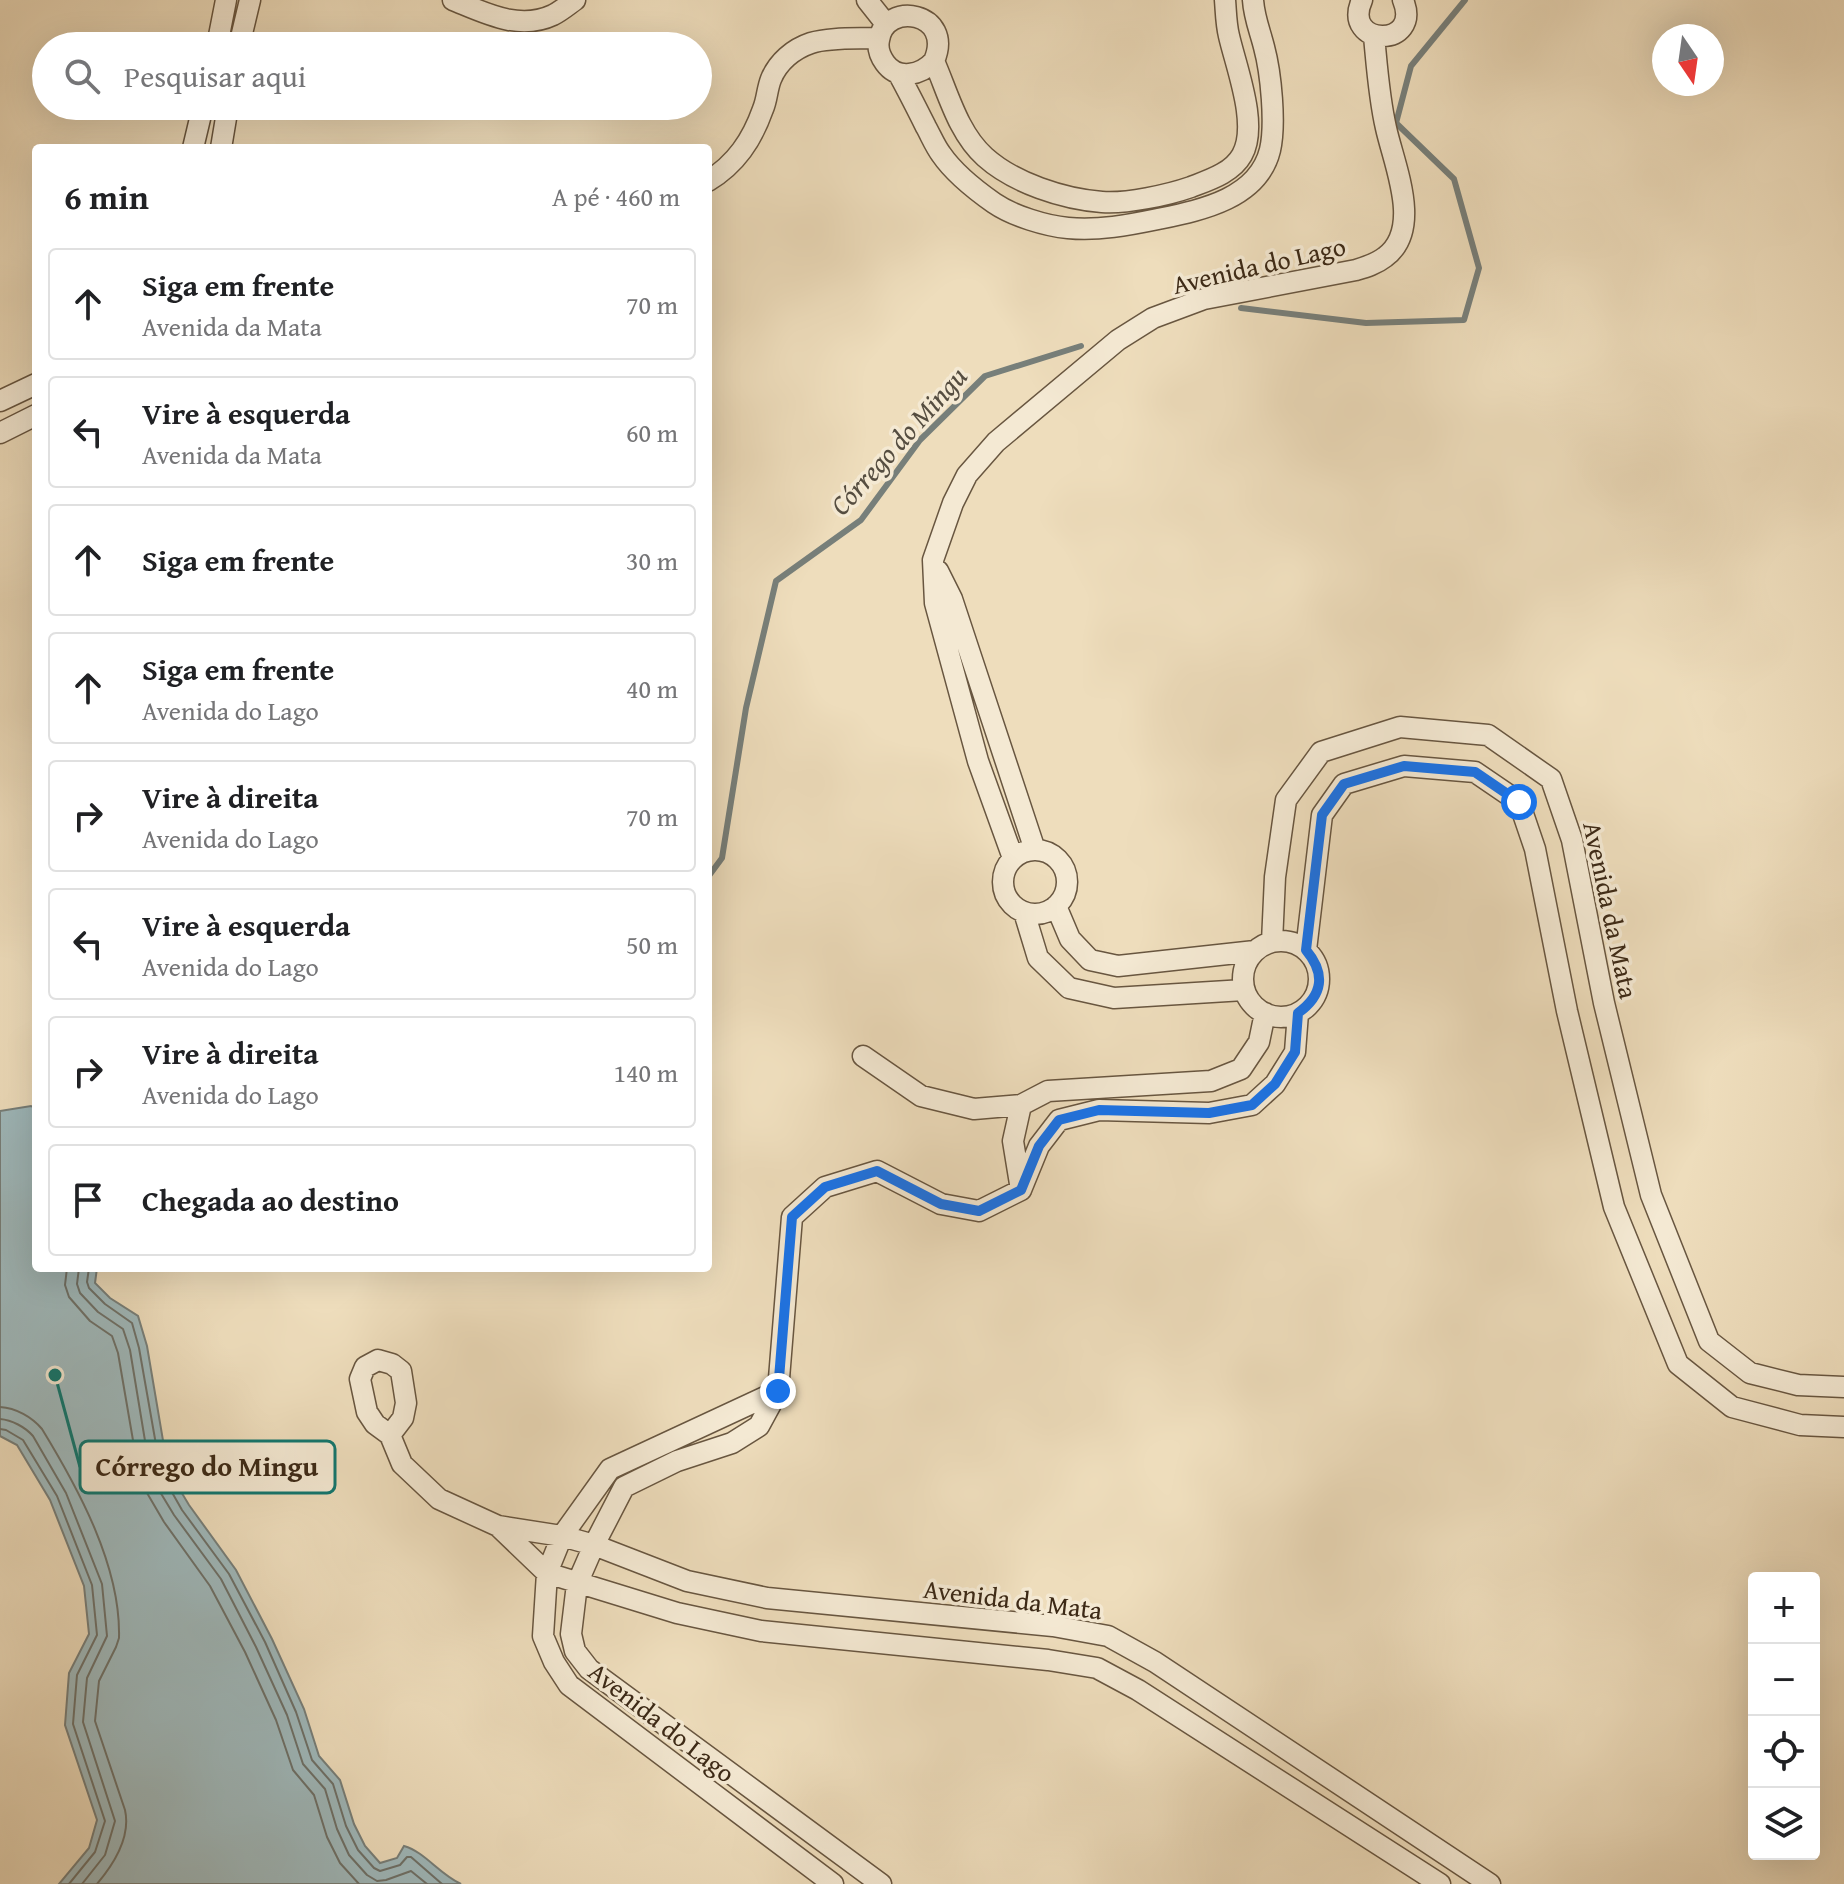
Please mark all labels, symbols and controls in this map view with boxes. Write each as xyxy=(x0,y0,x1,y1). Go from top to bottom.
north arrow xyxy=(1652,24,1724,96)
search box xyxy=(32,32,712,120)
icon: search xyxy=(60,54,104,98)
text: Pesquisar aqui xyxy=(124,54,306,98)
text: 6 min xyxy=(64,172,149,221)
text: A pé · 460 m xyxy=(552,177,680,216)
street label: Avenida do Lago xyxy=(1168,226,1350,304)
text: Siga em frente xyxy=(142,263,334,307)
icon: ahead xyxy=(66,282,110,326)
text: 70 m xyxy=(626,285,678,324)
text: Avenida da Mata xyxy=(142,307,322,346)
water label: Córrego do Mingu xyxy=(820,356,976,524)
text: Vire à esquerda xyxy=(142,391,350,435)
icon: left xyxy=(66,410,110,454)
text: 60 m xyxy=(626,413,678,452)
text: Avenida da Mata xyxy=(142,435,322,474)
icon: ahead xyxy=(66,538,110,582)
text: Siga em frente xyxy=(142,538,334,582)
text: 30 m xyxy=(626,541,678,580)
text: Siga em frente xyxy=(142,647,334,691)
icon: ahead xyxy=(66,666,110,710)
text: 40 m xyxy=(626,669,678,708)
text: Avenida do Lago xyxy=(142,691,319,730)
text: Vire à direita xyxy=(142,775,319,819)
route start xyxy=(1501,784,1537,820)
icon: right xyxy=(66,794,110,838)
text: 70 m xyxy=(626,797,678,836)
street label: Avenida da Mata xyxy=(1573,818,1649,1003)
text: Avenida do Lago xyxy=(142,819,319,858)
text: Vire à esquerda xyxy=(142,903,350,947)
icon: left xyxy=(66,922,110,966)
text: 50 m xyxy=(626,925,678,964)
text: Avenida do Lago xyxy=(142,947,319,986)
text: Vire à direita xyxy=(142,1031,319,1075)
icon: right xyxy=(66,1050,110,1094)
text: 140 m xyxy=(613,1053,678,1092)
text: Avenida do Lago xyxy=(142,1075,319,1114)
icon: arrive xyxy=(66,1178,110,1222)
text: Chegada ao destino xyxy=(142,1178,399,1222)
route end xyxy=(760,1373,796,1409)
callout: Córrego do Mingu xyxy=(80,1441,335,1493)
text: Córrego do Mingu xyxy=(96,1445,318,1486)
street label: Avenida da Mata xyxy=(921,1569,1105,1629)
map controls xyxy=(1748,1572,1820,1860)
button: + xyxy=(1748,1572,1820,1644)
button: − xyxy=(1748,1644,1820,1716)
street label: Avenida do Lago xyxy=(580,1652,744,1792)
button: locate xyxy=(1748,1716,1820,1788)
button: layers xyxy=(1748,1788,1820,1860)

